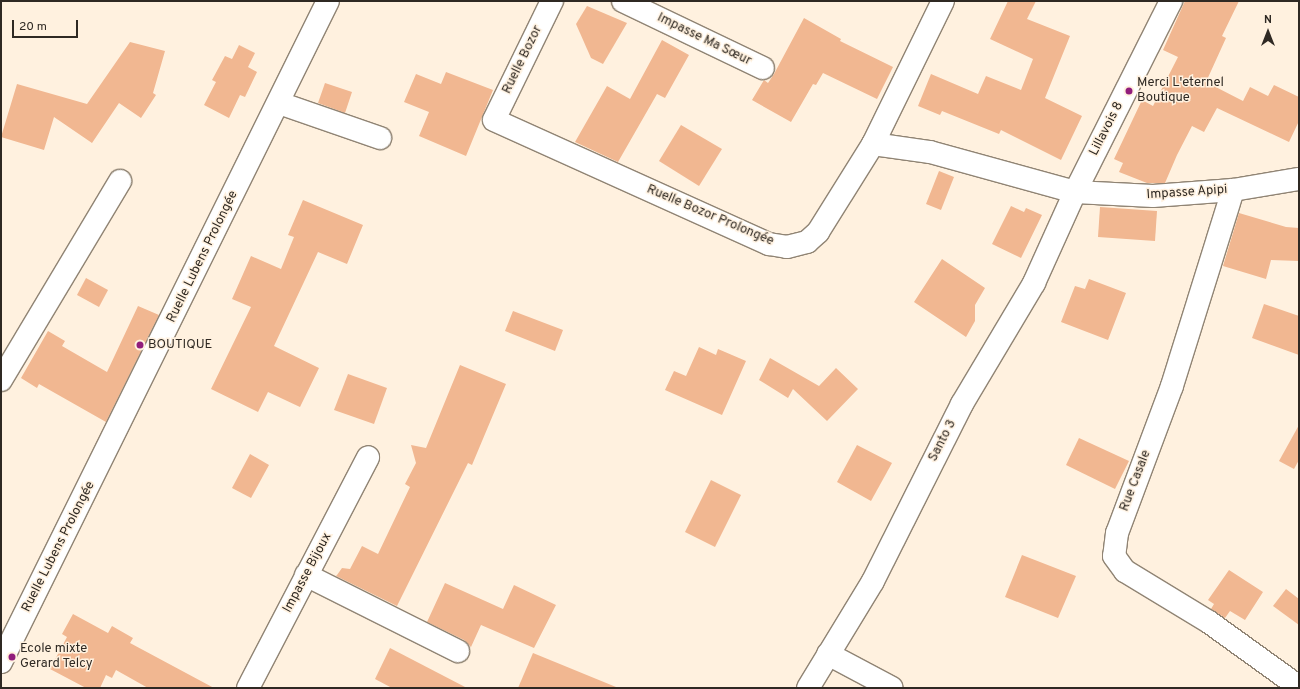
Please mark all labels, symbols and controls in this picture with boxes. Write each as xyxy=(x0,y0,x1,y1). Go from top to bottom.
street label: Impasse Ma Sœur xyxy=(654,10,754,70)
scale bar xyxy=(14,12,80,38)
north arrow xyxy=(1248,12,1288,52)
text: N xyxy=(1264,13,1272,27)
text: 20 m xyxy=(19,19,47,35)
street label: Ruelle Bozor xyxy=(500,23,546,97)
place label: Merci L'eternel Boutique xyxy=(1137,76,1224,107)
marker: Merci L'eternel Boutique xyxy=(1124,86,1134,96)
street label: Lillavois 8 xyxy=(1087,99,1127,159)
street label: Ruelle Bozor Prolongée xyxy=(644,182,776,250)
street label: Impasse Apipi xyxy=(1146,182,1228,204)
street label: Ruelle Lubens Prolongée xyxy=(164,189,242,325)
place label: BOUTIQUE xyxy=(148,337,212,353)
marker: BOUTIQUE xyxy=(135,340,145,350)
street label: Santo 3 xyxy=(926,417,960,465)
street label: Rue Casale xyxy=(1117,448,1155,514)
street label: Ruelle Lubens Prolongée xyxy=(19,479,99,615)
street label: Impasse Bijoux xyxy=(280,530,336,616)
place label: Ecole mixte Gerard Telcy xyxy=(20,642,93,673)
marker: Ecole mixte Gerard Telcy xyxy=(7,652,17,662)

